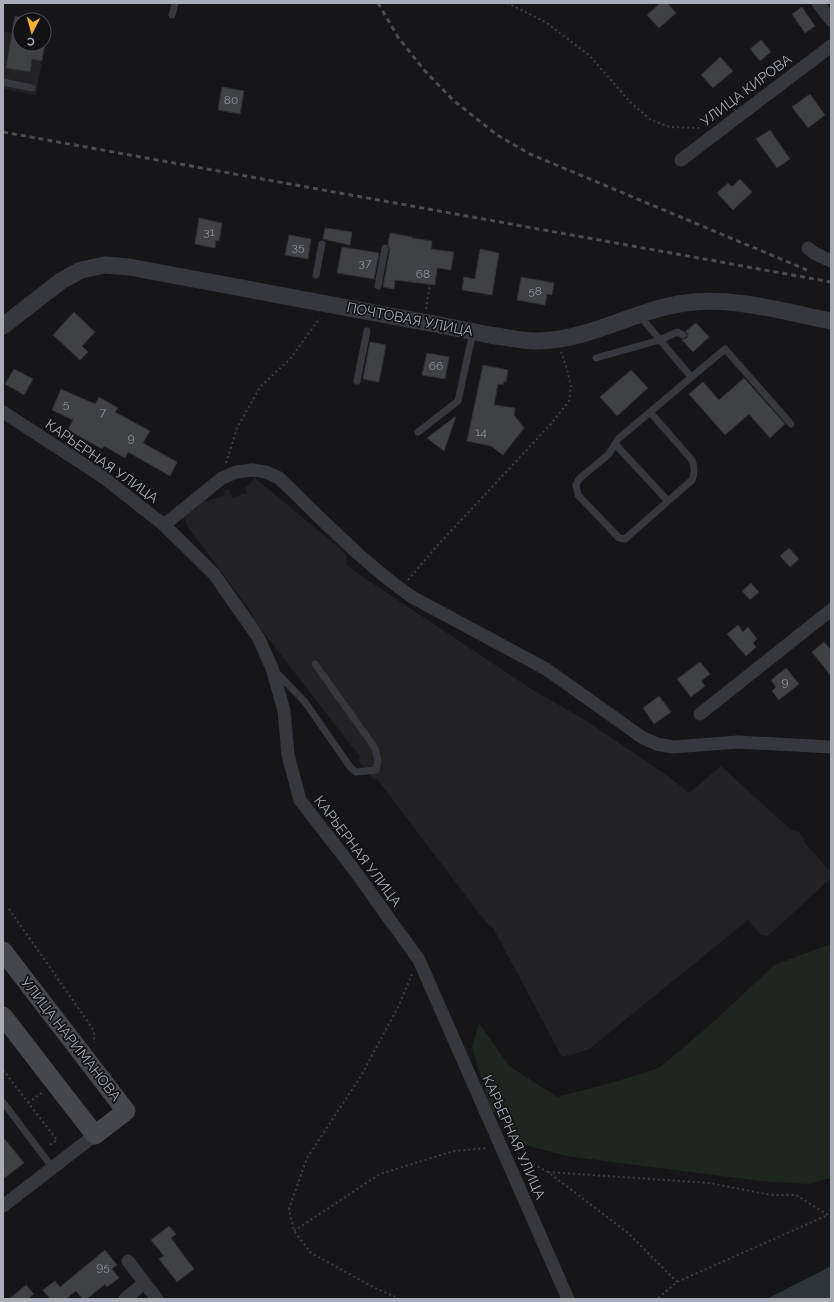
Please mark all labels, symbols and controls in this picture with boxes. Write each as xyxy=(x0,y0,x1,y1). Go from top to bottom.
north arrow xyxy=(12,12,52,52)
text: С xyxy=(26,35,35,48)
street label: УЛИЦА КИРОВА xyxy=(697,50,795,129)
house number: 80 xyxy=(224,93,238,107)
house number: 31 xyxy=(203,225,215,239)
house number: 35 xyxy=(292,240,305,254)
house number: 37 xyxy=(359,256,372,270)
house number: 68 xyxy=(416,267,430,281)
house number: 58 xyxy=(528,284,542,298)
street label: ПОЧТОВАЯ УЛИЦА xyxy=(345,299,475,339)
house number: 66 xyxy=(429,359,443,373)
house number: 5 xyxy=(63,397,70,411)
house number: 7 xyxy=(100,405,107,419)
street label: КАРЬЕРНАЯ УЛИЦА xyxy=(42,416,162,506)
house number: 14 xyxy=(475,425,487,439)
house number: 9 xyxy=(127,431,135,445)
house number: 9 xyxy=(781,675,789,689)
street label: КАРЬЕРНАЯ УЛИЦА xyxy=(311,793,405,910)
street label: УЛИЦА НАРИМАНОВА xyxy=(18,974,125,1104)
street label: КАРЬЕРНАЯ УЛИЦА xyxy=(479,1072,549,1202)
house number: 95 xyxy=(96,1260,110,1274)

